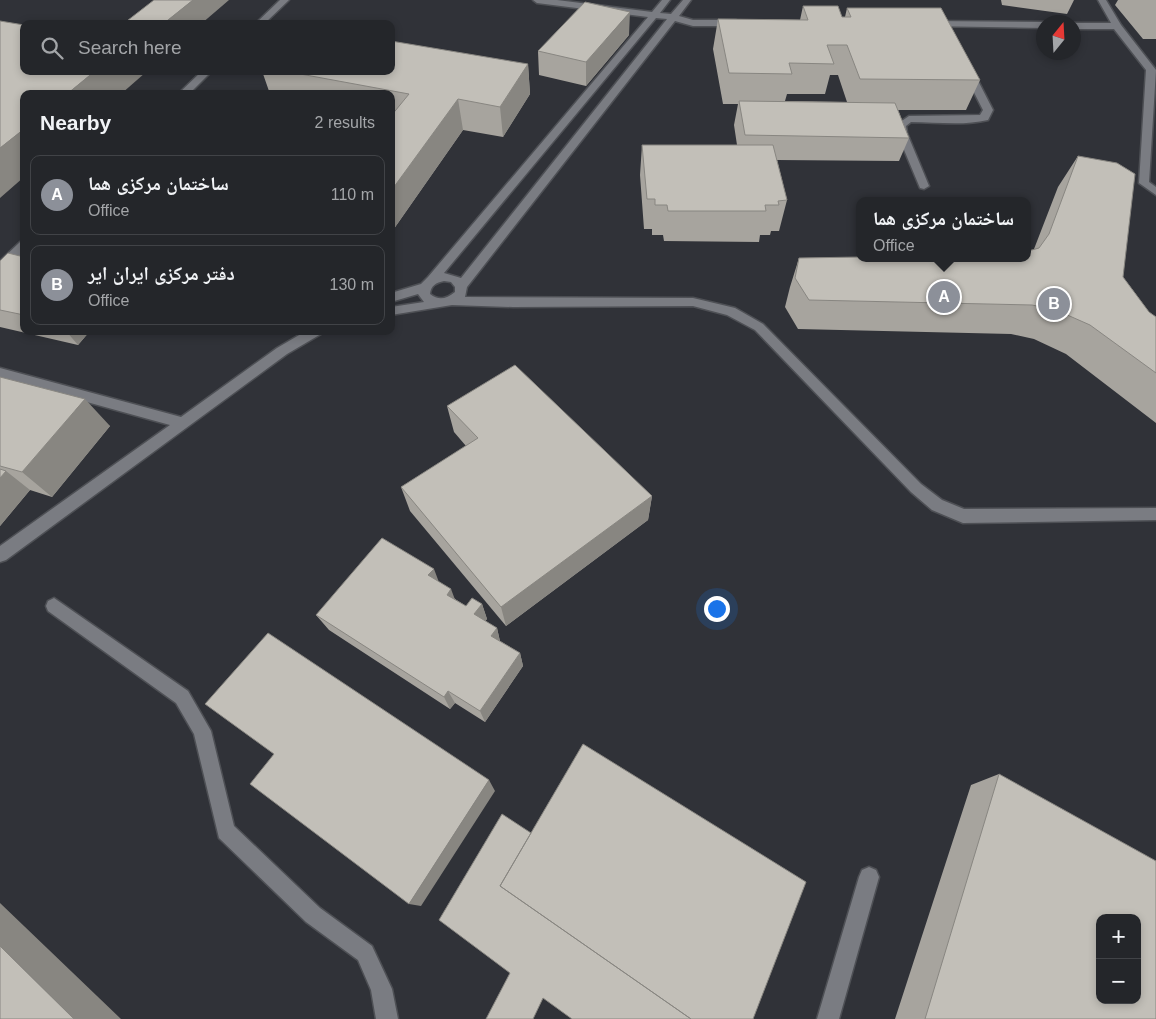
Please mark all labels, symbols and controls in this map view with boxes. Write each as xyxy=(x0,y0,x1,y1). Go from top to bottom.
north arrow xyxy=(1036,15,1081,60)
search box xyxy=(20,20,395,75)
icon: search xyxy=(38,34,66,62)
text: Search here xyxy=(78,37,182,58)
text: Nearby xyxy=(40,111,111,134)
text: 2 results xyxy=(315,114,375,131)
text: ساختمان مرکزی هما xyxy=(88,173,229,194)
text: A xyxy=(51,186,63,203)
text: 110 m xyxy=(331,186,374,203)
popup xyxy=(856,197,1031,262)
text: Office xyxy=(88,202,130,219)
text: ساختمان مرکزی هما xyxy=(873,208,1014,229)
text: Office xyxy=(873,237,915,254)
text: دفتر مرکزی ایران ایر xyxy=(88,263,235,284)
text: B xyxy=(51,276,63,293)
text: 130 m xyxy=(330,276,374,293)
pin: A xyxy=(928,278,960,316)
pin: B xyxy=(1038,285,1070,323)
text: Office xyxy=(88,292,130,309)
your location xyxy=(704,596,730,622)
map controls xyxy=(1096,914,1141,1004)
button: + xyxy=(1096,914,1141,959)
button: − xyxy=(1096,959,1141,1004)

